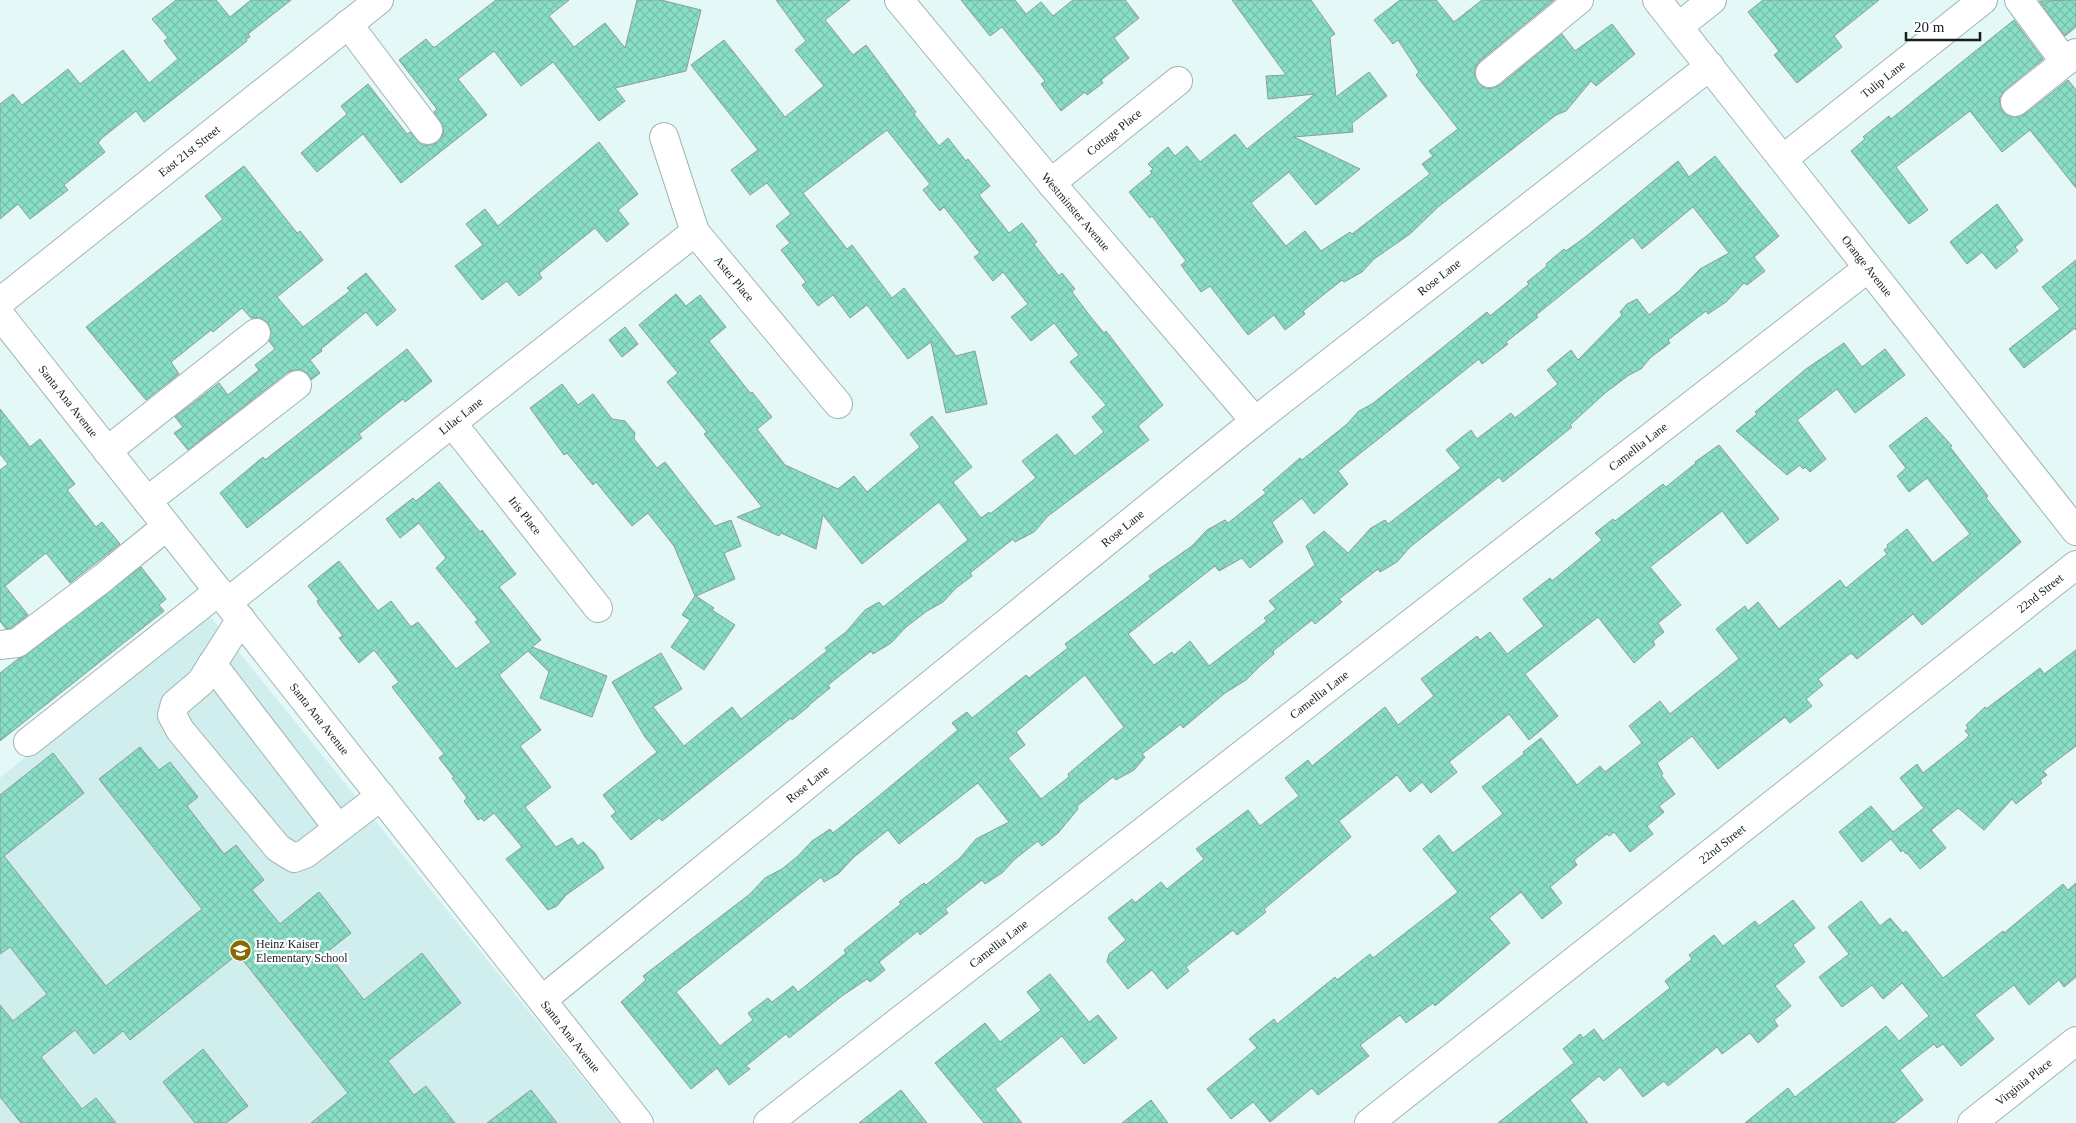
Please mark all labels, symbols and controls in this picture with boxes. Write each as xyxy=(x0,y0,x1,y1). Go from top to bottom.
scale bar xyxy=(1906,10,1980,42)
text: 20 m xyxy=(1914,19,1945,35)
street label: Tulip Lane xyxy=(1858,57,1908,101)
street label: Cottage Place xyxy=(1084,106,1144,159)
street label: East 21st Street xyxy=(156,122,223,180)
street label: Westminster Avenue xyxy=(1038,170,1113,254)
street label: Orange Avenue xyxy=(1839,233,1895,300)
street label: Aster Place xyxy=(711,253,757,305)
street label: Rose Lane xyxy=(1415,256,1464,299)
street label: Santa Ana Avenue xyxy=(36,362,101,440)
street label: Lilac Lane xyxy=(436,395,486,438)
street label: Camellia Lane xyxy=(1606,420,1670,474)
street label: Iris Place xyxy=(506,494,545,538)
street label: Rose Lane xyxy=(1098,507,1147,550)
street label: 22nd Street xyxy=(2014,570,2067,616)
street label: Camellia Lane xyxy=(1287,668,1351,722)
street label: Santa Ana Avenue xyxy=(287,680,352,758)
street label: Rose Lane xyxy=(783,763,832,806)
street label: 22nd Street xyxy=(1696,821,1749,867)
street label: Camellia Lane xyxy=(966,917,1031,971)
place label: Heinz Kaiser Elementary School xyxy=(256,937,348,965)
school or university icon: Heinz Kaiser Elementary School xyxy=(228,939,252,963)
street label: Santa Ana Avenue xyxy=(538,998,603,1075)
street label: Virginia Place xyxy=(1993,1056,2055,1109)

